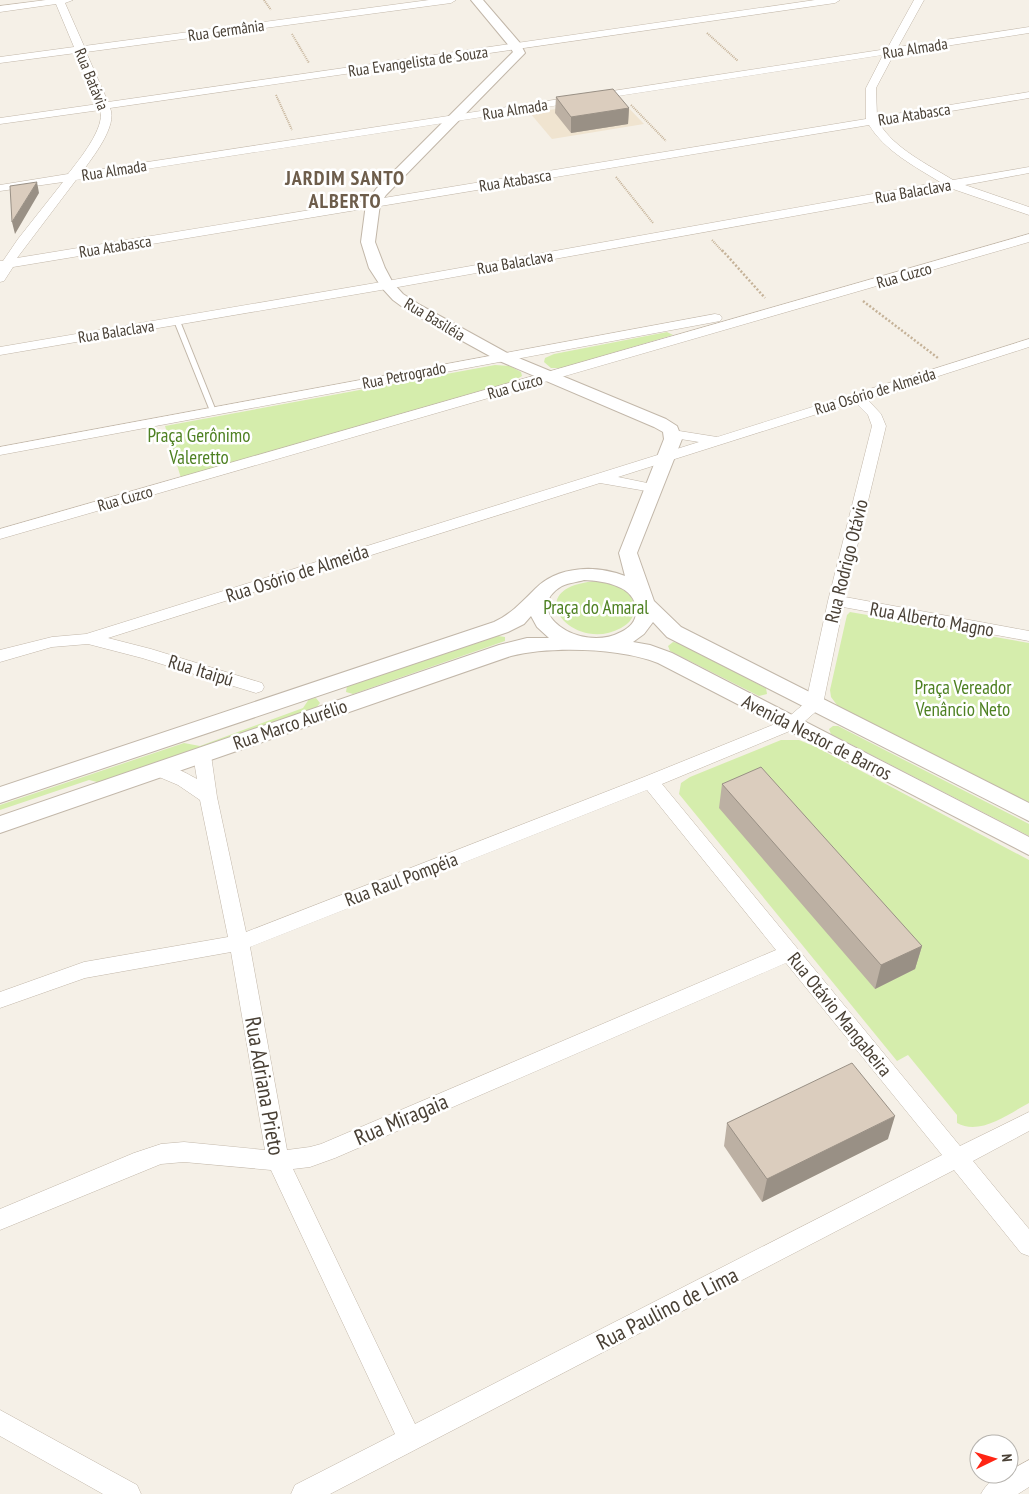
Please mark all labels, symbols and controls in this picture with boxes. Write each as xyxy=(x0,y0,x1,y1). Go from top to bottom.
street label: Rua Germânia xyxy=(186,15,266,45)
street label: Rua Almada xyxy=(881,33,949,63)
street label: Rua Evangelista de Souza xyxy=(347,41,489,81)
street label: Rua Batávia xyxy=(71,45,113,113)
street label: Rua Almada xyxy=(481,94,549,124)
street label: Rua Atabasca xyxy=(876,98,952,130)
street label: Rua Almada xyxy=(80,155,148,185)
street label: Rua Atabasca xyxy=(477,164,553,196)
district label: JARDIM SANTO ALBERTO xyxy=(284,165,405,214)
street label: Rua Balaclava xyxy=(873,174,953,208)
street label: Rua Atabasca xyxy=(77,230,153,262)
street label: Rua Balaclava xyxy=(475,245,555,279)
street label: Rua Cuzco xyxy=(874,258,934,292)
street label: Rua Basiléia xyxy=(401,293,469,345)
street label: Rua Balaclava xyxy=(76,315,156,347)
street label: Rua Petrogrado xyxy=(360,357,448,393)
street label: Rua Osório de Almeida xyxy=(812,363,938,419)
street label: Rua Cuzco xyxy=(485,369,545,403)
park label: Praça Gerônimo Valeretto xyxy=(148,423,250,469)
street label: Rua Cuzco xyxy=(95,481,155,515)
street label: Rua Rodrigo Otávio xyxy=(819,497,873,625)
street label: Rua Osório de Almeida xyxy=(223,539,371,607)
park label: Praça do Amaral xyxy=(543,595,649,619)
street label: Rua Alberto Magno xyxy=(868,596,996,642)
street label: Rua Itaipú xyxy=(166,649,236,691)
park label: Praça Vereador Venâncio Neto xyxy=(915,675,1012,721)
street label: Avenida Nestor de Barros xyxy=(738,689,896,785)
street label: Rua Marco Aurélio xyxy=(230,693,350,755)
street label: Rua Raul Pompéia xyxy=(341,846,461,912)
street label: Rua Otávio Mangabeira xyxy=(783,947,897,1081)
street label: Rua Adriana Prieto xyxy=(239,1015,291,1157)
street label: Rua Miragaia xyxy=(350,1087,452,1151)
street label: Rua Paulino de Lima xyxy=(591,1260,743,1356)
north arrow xyxy=(969,1434,1019,1484)
text: N xyxy=(998,1453,1016,1462)

